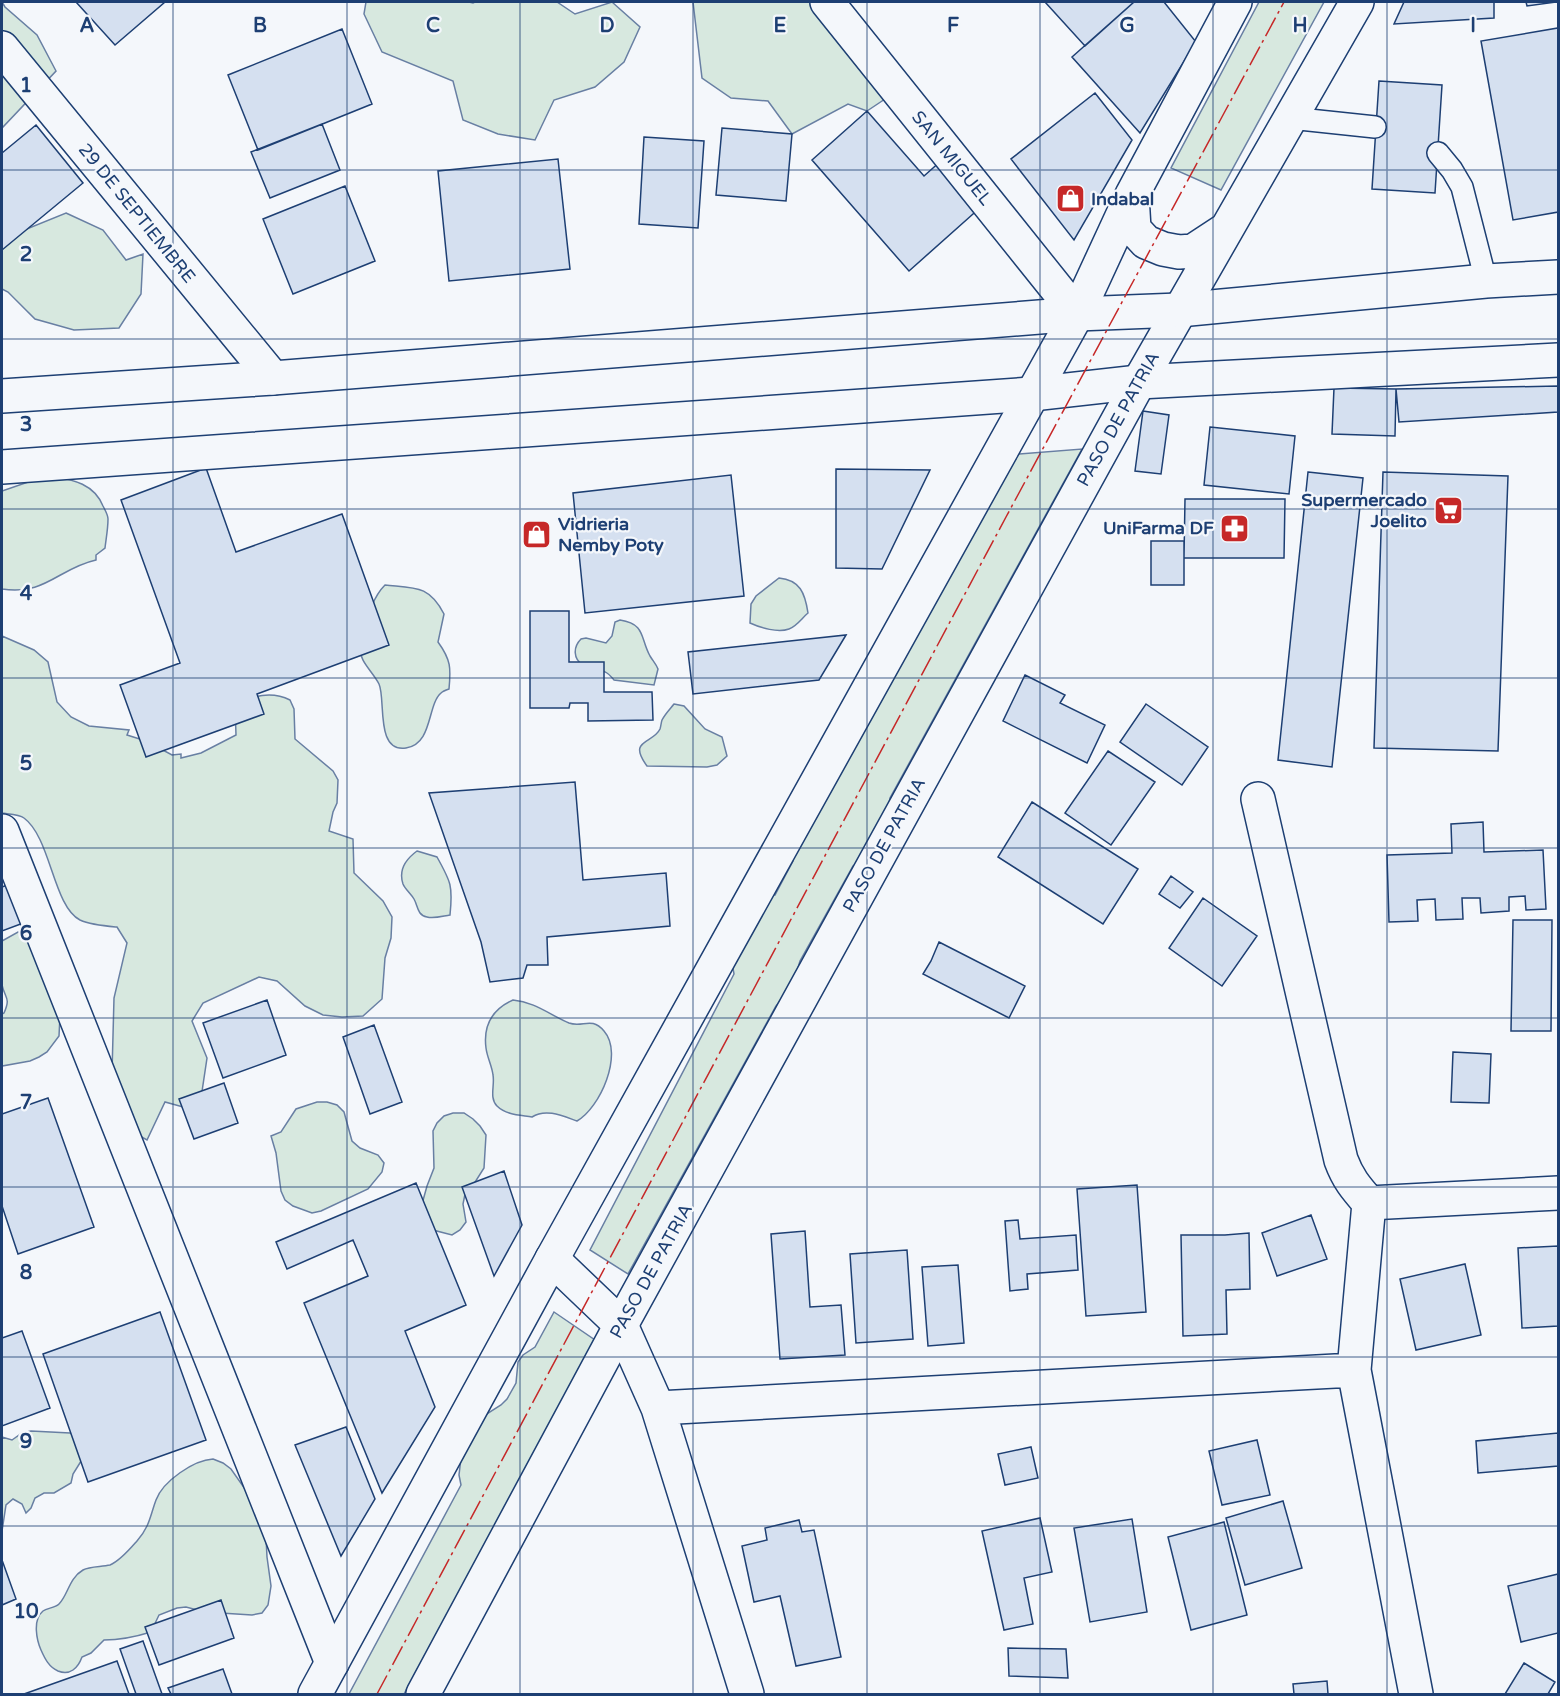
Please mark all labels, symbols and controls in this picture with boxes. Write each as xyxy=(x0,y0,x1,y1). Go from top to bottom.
text: A xyxy=(80,14,95,38)
text: B xyxy=(253,14,267,38)
text: C xyxy=(426,14,440,38)
text: D xyxy=(599,14,615,38)
text: E xyxy=(774,14,787,38)
text: F xyxy=(947,14,959,38)
text: G xyxy=(1119,14,1135,38)
text: H xyxy=(1292,14,1308,38)
text: I xyxy=(1470,14,1476,38)
text: 1 xyxy=(20,74,32,98)
street label: SAN MIGUEL xyxy=(907,106,997,210)
street label: 29 DE SEPTIEMBRE xyxy=(74,139,200,287)
shop icon: Indabal xyxy=(1054,183,1086,215)
place label: Indabal xyxy=(1091,188,1154,210)
text: 2 xyxy=(20,243,32,267)
street label: PASO DE PATRIA xyxy=(1072,348,1164,490)
text: 3 xyxy=(20,413,32,437)
place label: Supermercado Joelito xyxy=(1301,489,1427,532)
supermarket icon: Supermercado Joelito xyxy=(1432,494,1464,526)
pharmacy icon: UniFarma DF xyxy=(1219,512,1251,544)
place label: Vidrieria Nemby Poty xyxy=(558,513,664,556)
place label: UniFarma DF xyxy=(1103,517,1214,539)
shop icon: Vidrieria Nemby Poty xyxy=(521,518,553,550)
text: 4 xyxy=(20,582,33,606)
text: 5 xyxy=(20,752,32,776)
street label: PASO DE PATRIA xyxy=(838,774,930,916)
text: 6 xyxy=(20,922,32,946)
text: 7 xyxy=(20,1091,32,1115)
street label: PASO DE PATRIA xyxy=(605,1200,697,1342)
text: 8 xyxy=(20,1261,32,1285)
text: 9 xyxy=(20,1430,32,1454)
text: 10 xyxy=(13,1600,39,1624)

